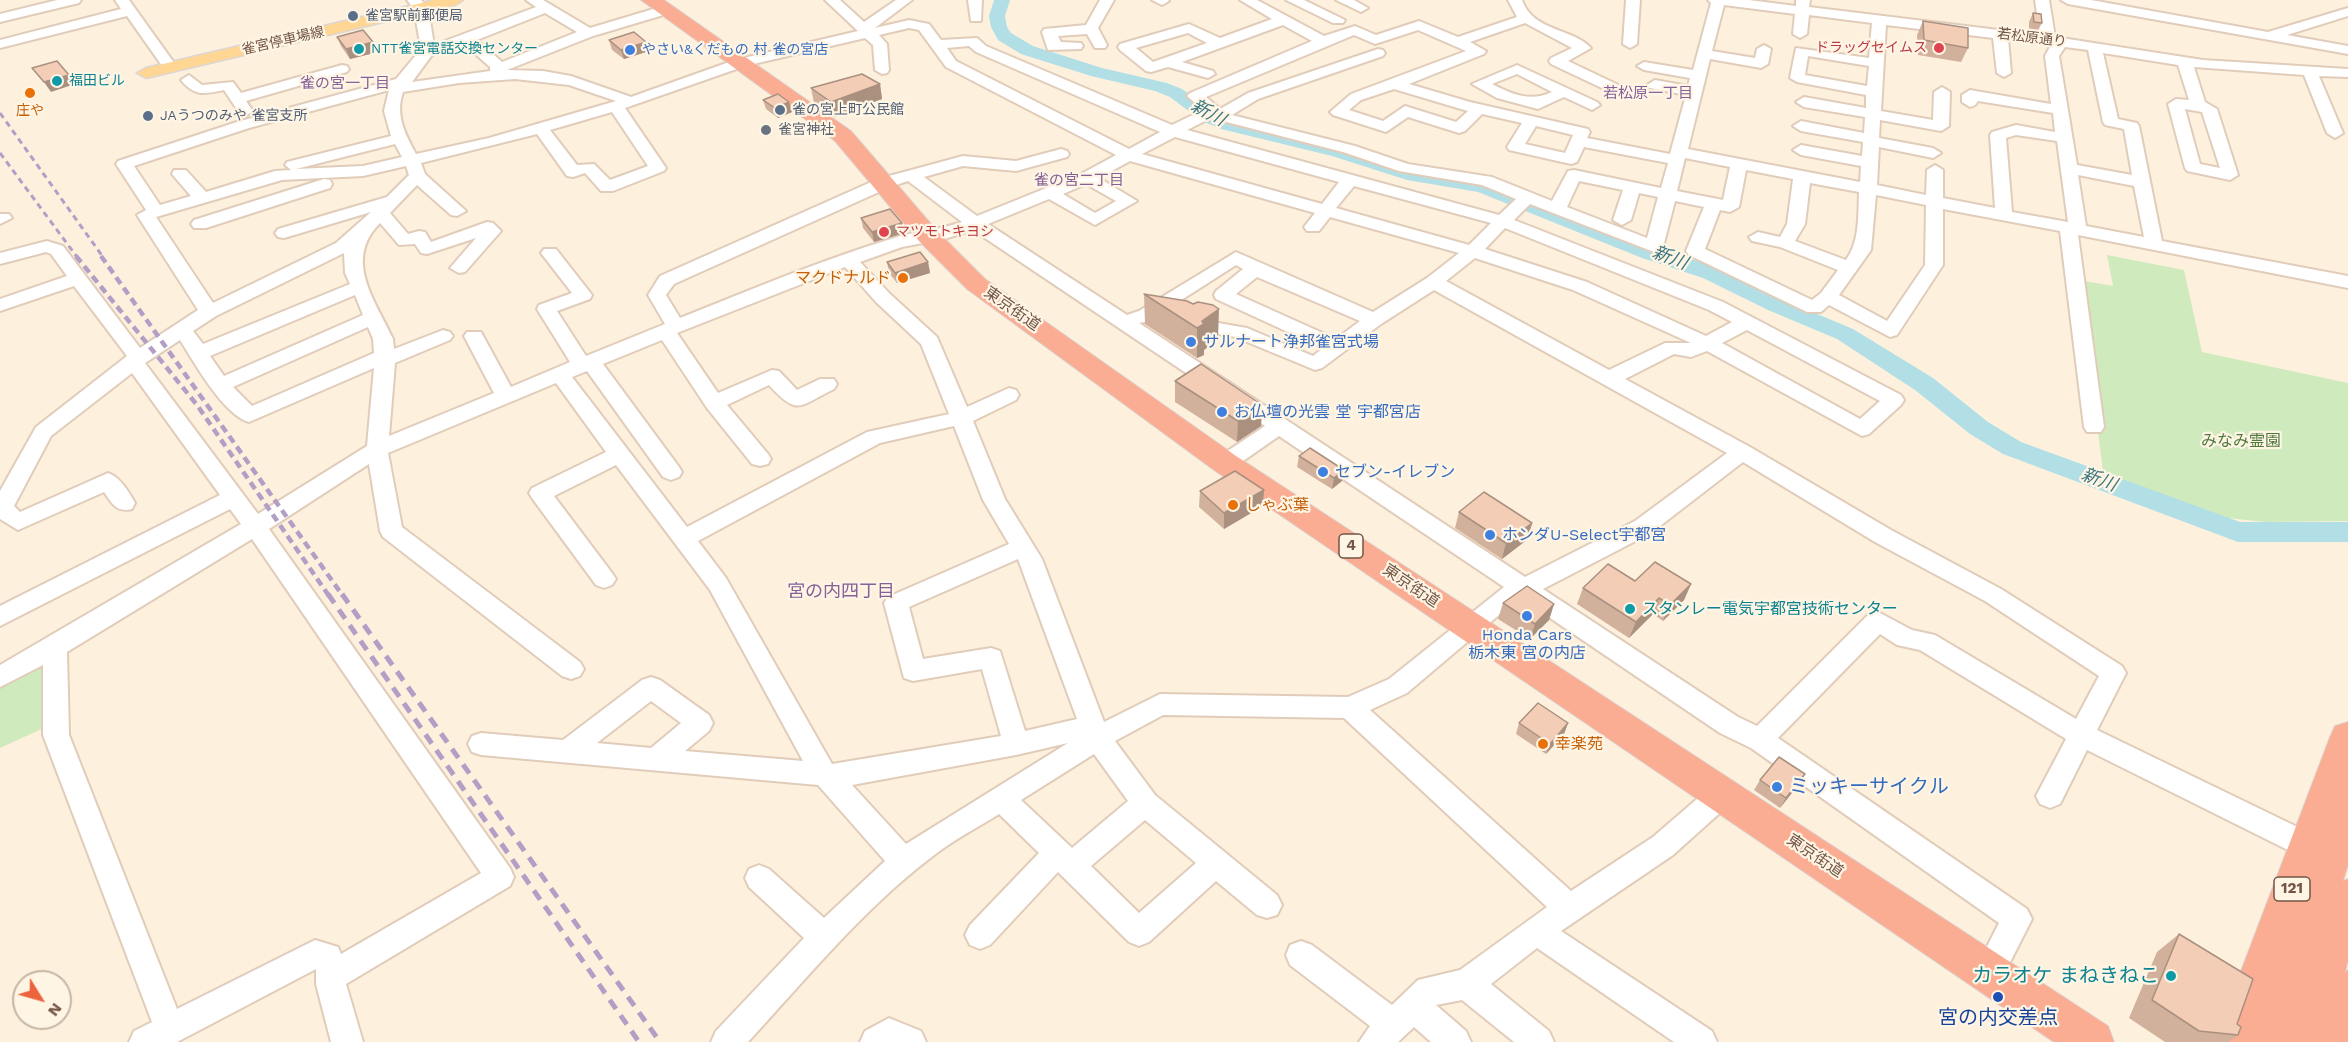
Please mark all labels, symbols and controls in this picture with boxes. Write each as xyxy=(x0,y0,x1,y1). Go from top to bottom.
place label: 雀宮駅前郵便局 xyxy=(365,8,463,24)
marker: 雀宮駅前郵便局 xyxy=(346,9,360,23)
street label: 雀宮停車場線 xyxy=(240,23,326,59)
street label: 若松原通り xyxy=(1996,25,2068,51)
place label: ドラッグセイムス xyxy=(1815,40,1927,56)
place label: NTT雀宮電話交換センター xyxy=(371,41,538,57)
marker: ドラッグセイムス xyxy=(1932,41,1946,55)
marker: NTT雀宮電話交換センター xyxy=(352,42,366,56)
place label: やさい&くだもの 村 雀の宮店 xyxy=(642,42,828,58)
marker: やさい&くだもの 村 雀の宮店 xyxy=(623,43,637,57)
place label: 福田ビル xyxy=(69,73,125,89)
marker: 福田ビル xyxy=(50,74,64,88)
district label: 雀の宮一丁目 xyxy=(300,75,390,93)
district label: 若松原一丁目 xyxy=(1603,85,1693,103)
marker: 庄や xyxy=(23,86,37,100)
water label: 新川 xyxy=(1187,95,1229,131)
place label: 雀の宮上町公民館 xyxy=(792,102,904,118)
place label: 庄や xyxy=(16,103,44,119)
marker: 雀の宮上町公民館 xyxy=(773,103,787,117)
place label: JAうつのみや 雀宮支所 xyxy=(160,108,308,124)
marker: JAうつのみや 雀宮支所 xyxy=(141,109,155,123)
place label: 雀宮神社 xyxy=(778,122,834,138)
marker: 雀宮神社 xyxy=(759,123,773,137)
district label: 雀の宮二丁目 xyxy=(1034,172,1124,190)
place label: マツモトキヨシ xyxy=(896,224,994,240)
marker: マツモトキヨシ xyxy=(877,225,891,239)
water label: 新川 xyxy=(1649,241,1691,275)
place label: マクドナルド xyxy=(795,268,891,288)
marker: マクドナルド xyxy=(896,271,910,285)
street label: 東京街道 xyxy=(980,283,1044,335)
place label: サルナート浄邦雀宮式場 xyxy=(1203,332,1379,352)
marker: サルナート浄邦雀宮式場 xyxy=(1184,335,1198,349)
place label: お仏壇の光雲 堂 宇都宮店 xyxy=(1234,402,1421,422)
marker: お仏壇の光雲 堂 宇都宮店 xyxy=(1215,405,1229,419)
park label: みなみ霊園 xyxy=(2201,431,2281,451)
place label: セブン-イレブン xyxy=(1335,462,1455,482)
water label: 新川 xyxy=(2078,464,2120,496)
marker: セブン-イレブン xyxy=(1316,465,1330,479)
place label: しゃぶ葉 xyxy=(1245,495,1309,515)
marker: しゃぶ葉 xyxy=(1226,498,1240,512)
place label: ホンダU-Select宇都宮 xyxy=(1502,525,1666,545)
marker: ホンダU-Select宇都宮 xyxy=(1483,528,1497,542)
road number: 4 xyxy=(1339,534,1363,558)
street label: 東京街道 xyxy=(1379,560,1443,612)
district label: 宮の内四丁目 xyxy=(787,581,895,603)
place label: スタンレー電気宇都宮技術センター xyxy=(1642,599,1898,619)
marker: スタンレー電気宇都宮技術センター xyxy=(1623,602,1637,616)
marker: Honda Cars 栃木東 宮の内店 xyxy=(1520,609,1534,623)
place label: Honda Cars 栃木東 宮の内店 xyxy=(1468,625,1586,663)
place label: 幸楽苑 xyxy=(1555,734,1603,754)
marker: 幸楽苑 xyxy=(1536,737,1550,751)
place label: ミッキーサイクル xyxy=(1789,775,1949,799)
marker: ミッキーサイクル xyxy=(1770,780,1784,794)
street label: 東京街道 xyxy=(1783,830,1847,882)
road number: 121 xyxy=(2274,877,2310,901)
place label: カラオケ まねきねこ xyxy=(1972,964,2159,988)
marker: カラオケ まねきねこ xyxy=(2164,969,2178,983)
north arrow xyxy=(12,970,72,1030)
marker: 宮の内交差点 xyxy=(1991,990,2005,1004)
text: N xyxy=(44,999,66,1020)
place label: 宮の内交差点 xyxy=(1938,1006,2058,1030)

